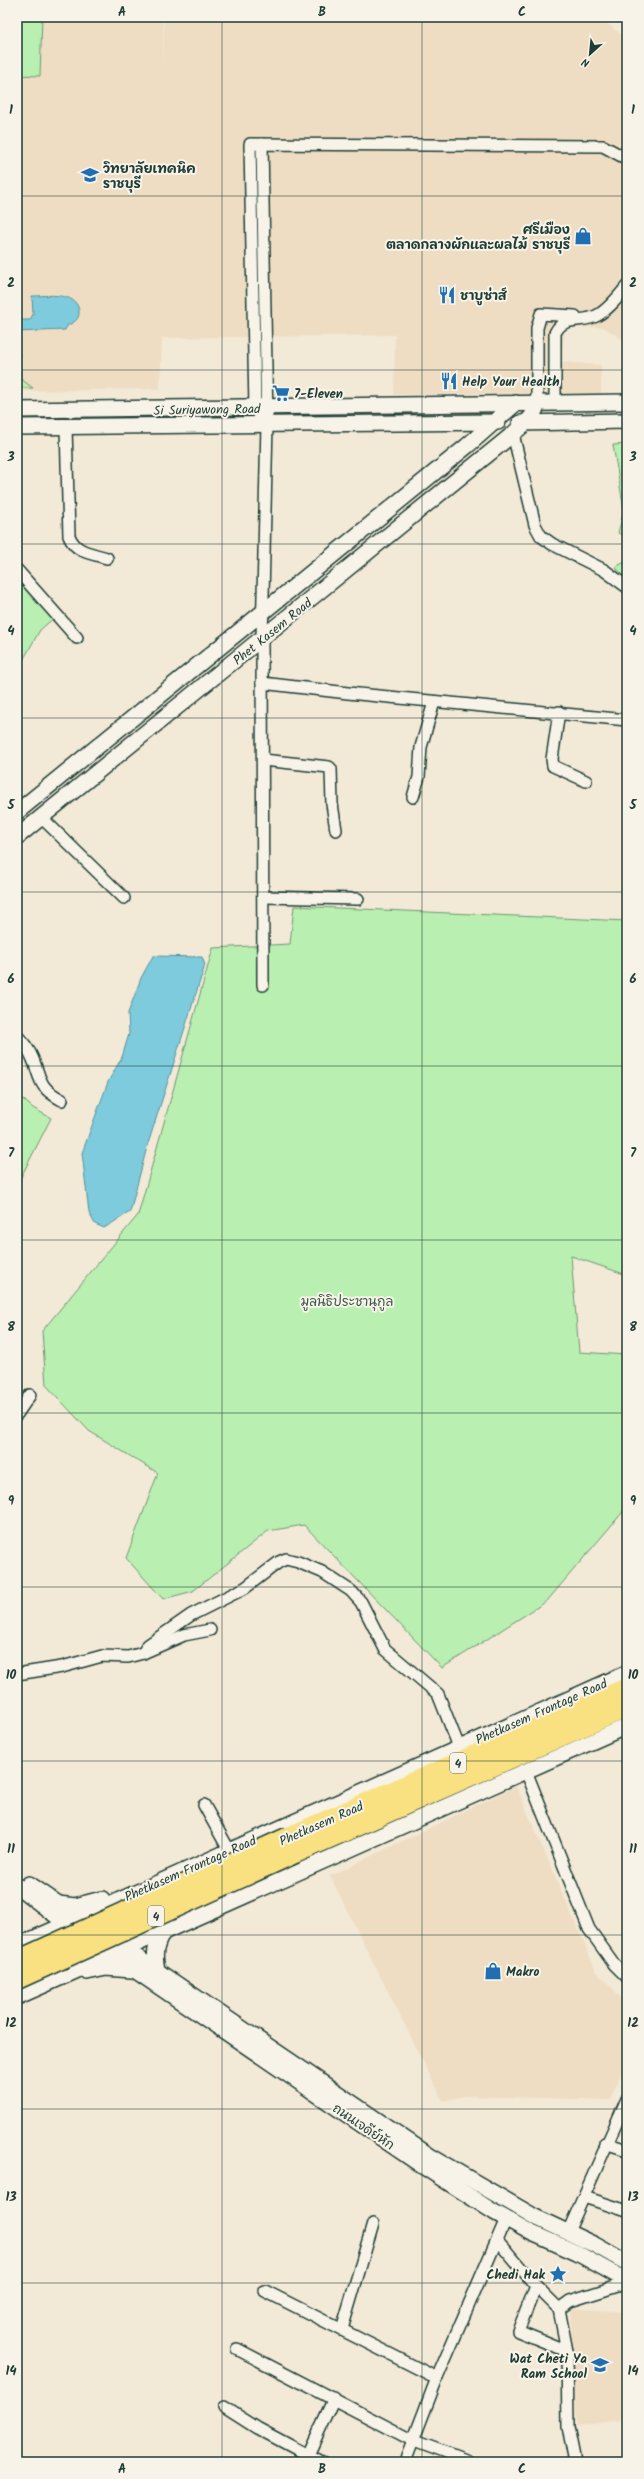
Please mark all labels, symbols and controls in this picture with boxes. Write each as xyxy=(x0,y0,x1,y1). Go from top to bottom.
text: A xyxy=(118,2,126,23)
text: B xyxy=(318,2,326,23)
text: C xyxy=(518,2,526,23)
north arrow xyxy=(570,34,610,74)
text: N xyxy=(579,52,593,72)
text: 1 xyxy=(9,100,13,121)
text: 1 xyxy=(631,100,635,121)
place label: วิทยาลัยเทคนิค ราชบุรี xyxy=(103,159,196,195)
school or university icon: วิทยาลัยเทคนิค ราชบุรี xyxy=(80,165,100,185)
place label: ศรีเมือง ตลาดกลางผักและผลไม้ ราชบุรี xyxy=(386,220,570,256)
shop icon: ศรีเมือง ตลาดกลางผักและผลไม้ ราชบุรี xyxy=(573,226,593,246)
text: 2 xyxy=(7,273,15,294)
text: 2 xyxy=(629,273,637,294)
restaurant icon: ชาบูซ่าส์ xyxy=(437,285,457,305)
place label: ชาบูซ่าส์ xyxy=(460,286,507,307)
restaurant icon: Help Your Health xyxy=(439,371,459,391)
place label: Help Your Health xyxy=(462,372,560,393)
supermarket icon: 7-Eleven xyxy=(271,383,291,403)
place label: 7-Eleven xyxy=(294,384,343,405)
street label: Si Suriyawong Road xyxy=(153,399,261,422)
text: 3 xyxy=(6,447,15,468)
text: 3 xyxy=(628,447,637,468)
street label: Phet Kasem Road xyxy=(229,593,318,671)
text: 4 xyxy=(7,621,15,642)
text: 4 xyxy=(629,621,637,642)
text: 5 xyxy=(7,795,16,816)
text: 5 xyxy=(629,795,638,816)
text: 6 xyxy=(7,969,15,990)
text: 6 xyxy=(629,969,637,990)
text: 7 xyxy=(8,1143,15,1164)
text: 7 xyxy=(630,1143,637,1164)
park label: มูลนิธิประชานุกูล xyxy=(301,1292,393,1313)
text: 8 xyxy=(7,1317,15,1338)
text: 8 xyxy=(629,1317,637,1338)
text: 9 xyxy=(8,1491,15,1512)
text: 9 xyxy=(630,1491,637,1512)
text: 10 xyxy=(6,1665,17,1686)
text: 10 xyxy=(628,1665,639,1686)
street label: Phetkasem Frontage Road xyxy=(472,1674,611,1751)
road number: 4 xyxy=(450,1753,466,1773)
street label: Phetkasem Road xyxy=(276,1796,368,1852)
street label: Phetkasem Frontage Road xyxy=(121,1831,260,1908)
text: 11 xyxy=(7,1839,15,1860)
text: 11 xyxy=(629,1839,637,1860)
road number: 4 xyxy=(148,1906,164,1926)
shop icon: Makro xyxy=(483,1961,503,1981)
place label: Makro xyxy=(506,1962,540,1983)
text: 12 xyxy=(5,2013,17,2034)
text: 12 xyxy=(627,2013,639,2034)
street label: ถนนเจดีย์หัก xyxy=(328,2099,399,2156)
text: 13 xyxy=(5,2187,17,2208)
text: 13 xyxy=(627,2187,639,2208)
place icon: Chedi Hak xyxy=(548,2264,568,2284)
place label: Chedi Hak xyxy=(486,2265,546,2286)
place label: Wat Cheti Ya Ram School xyxy=(509,2349,588,2385)
school or university icon: Wat Cheti Ya Ram School xyxy=(590,2355,610,2375)
text: 14 xyxy=(5,2361,17,2382)
text: 14 xyxy=(627,2361,639,2382)
text: A xyxy=(118,2459,126,2479)
text: B xyxy=(318,2459,326,2479)
text: C xyxy=(518,2459,526,2479)

